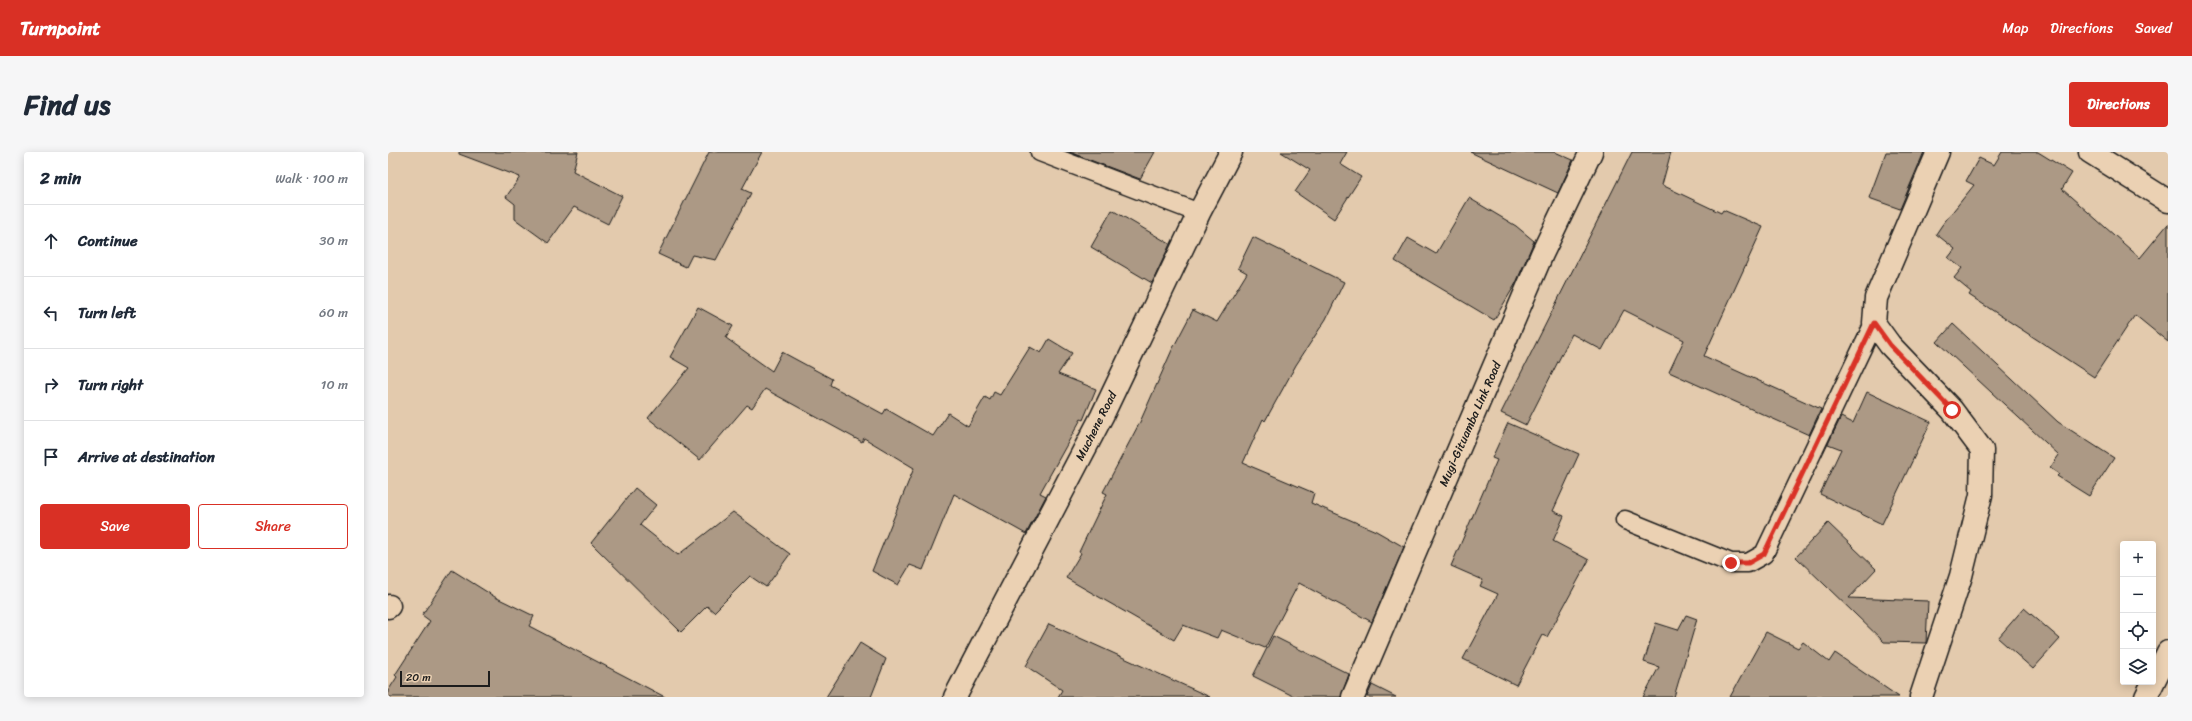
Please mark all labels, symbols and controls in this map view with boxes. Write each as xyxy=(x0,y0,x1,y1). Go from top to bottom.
text: Turnpoint xyxy=(20,12,101,45)
text: Map xyxy=(2002,16,2028,41)
text: Directions xyxy=(2050,16,2113,41)
text: Saved xyxy=(2135,16,2172,41)
text: Find us xyxy=(24,80,111,129)
button: Directions xyxy=(2069,82,2168,127)
text: 2 min xyxy=(40,163,81,193)
text: Walk · 100 m xyxy=(275,167,348,190)
text: Continue xyxy=(78,228,138,254)
text: 30 m xyxy=(319,229,348,252)
icon: ahead xyxy=(40,230,62,252)
text: Turn left xyxy=(78,300,136,326)
text: 60 m xyxy=(319,301,348,324)
icon: left xyxy=(40,302,62,324)
street label: Mugi-Gituamba Link Road xyxy=(1432,356,1508,490)
text: Turn right xyxy=(78,372,143,398)
text: 10 m xyxy=(321,373,348,396)
icon: right xyxy=(40,374,62,396)
street label: Muchene Road xyxy=(1069,386,1124,465)
route start xyxy=(1943,401,1961,419)
text: Arrive at destination xyxy=(78,444,215,470)
icon: arrive xyxy=(40,446,62,468)
button: Save xyxy=(40,504,190,549)
button: Share xyxy=(198,504,348,549)
map controls xyxy=(2120,541,2156,685)
button: + xyxy=(2120,541,2156,577)
route end xyxy=(1722,554,1740,572)
button: − xyxy=(2120,577,2156,613)
button: locate xyxy=(2120,613,2156,649)
button: layers xyxy=(2120,649,2156,685)
text: 20 m xyxy=(406,668,431,687)
scale bar xyxy=(400,669,490,688)

